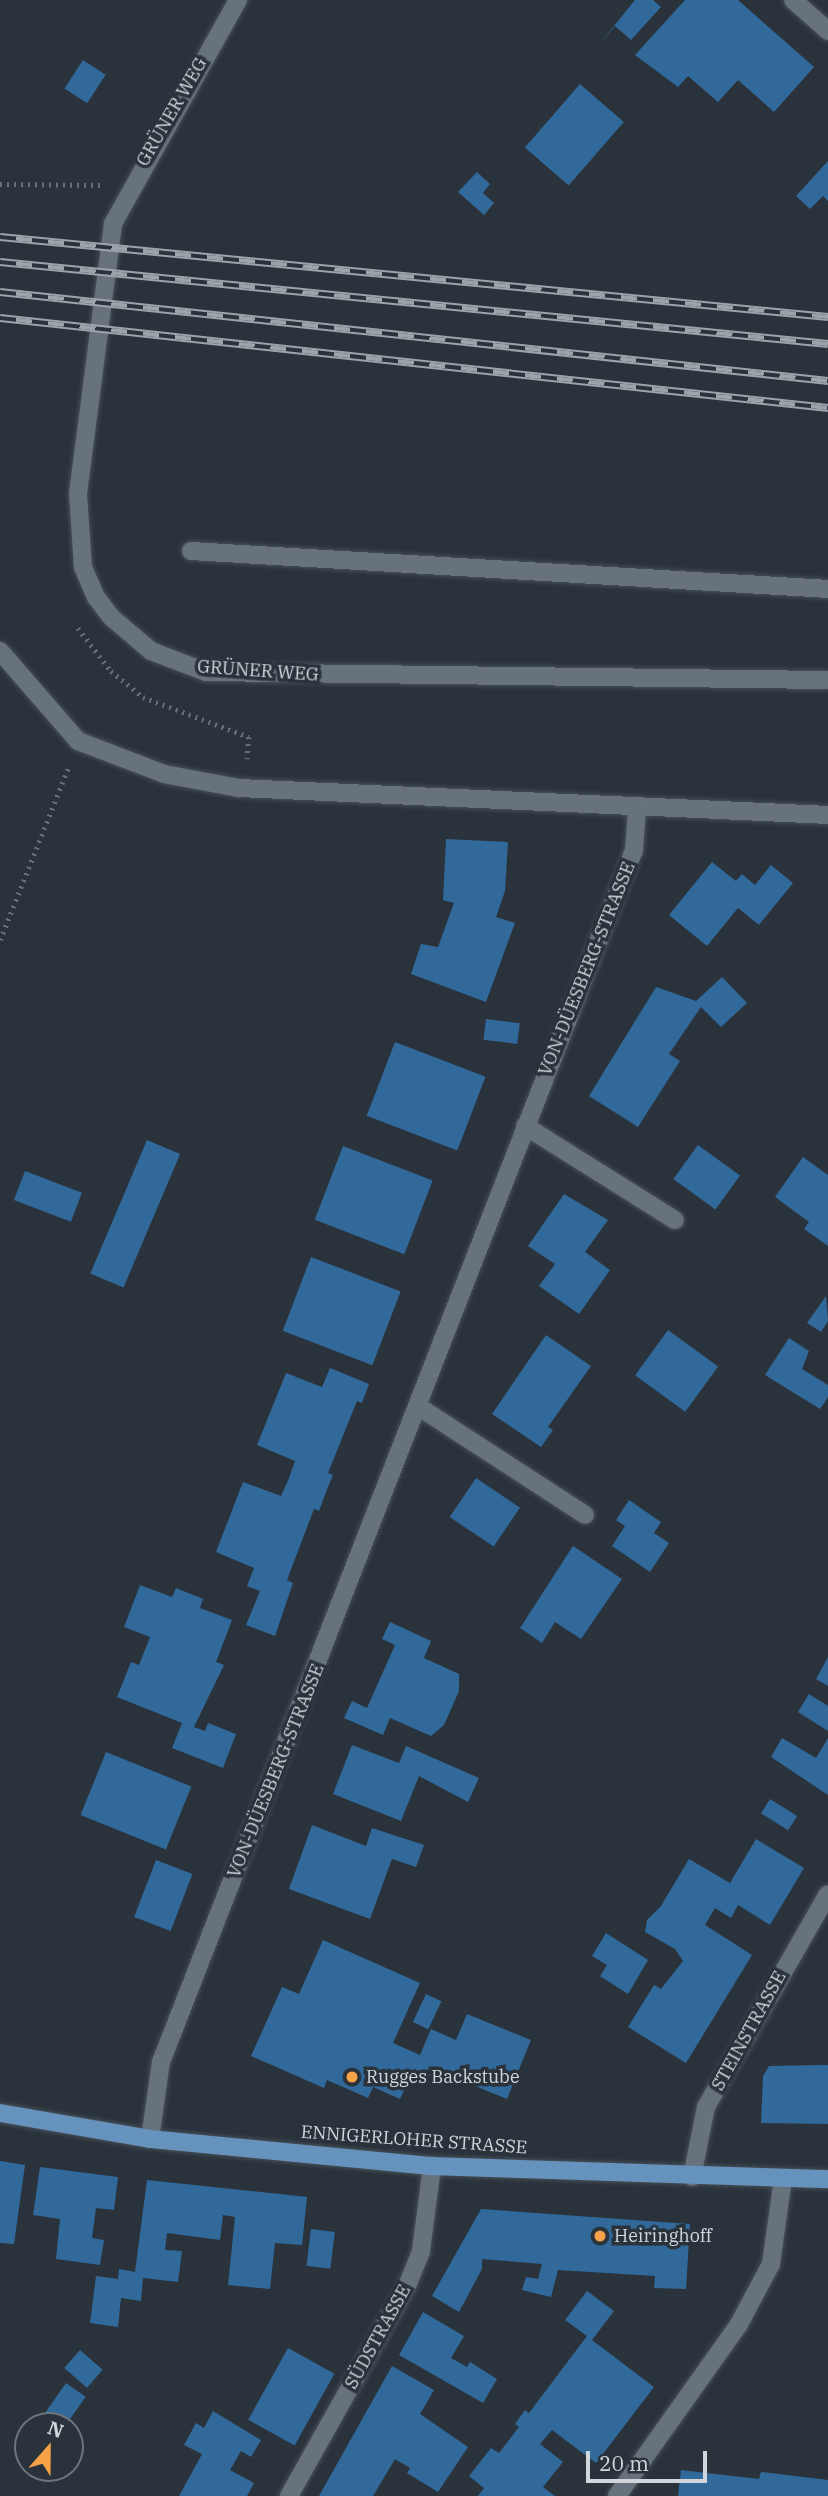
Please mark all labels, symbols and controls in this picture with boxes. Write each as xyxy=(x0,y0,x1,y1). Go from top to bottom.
street label: GRÜNER WEG xyxy=(132,54,212,170)
street label: GRÜNER WEG xyxy=(196,656,320,686)
street label: VON-DÜESBERG-STRASSE xyxy=(534,859,640,1079)
street label: VON-DÜESBERG-STRASSE xyxy=(223,1661,329,1881)
street label: STEINSTRASSE xyxy=(707,1968,791,2094)
place label: Rugges Backstube xyxy=(366,2066,520,2088)
marker: Rugges Backstube xyxy=(344,2069,360,2085)
street label: ENNIGERLOHER STRASSE xyxy=(300,2121,528,2159)
place label: Heiringhoff xyxy=(614,2225,712,2247)
marker: Heiringhoff xyxy=(592,2228,608,2244)
street label: SÜDSTRASSE xyxy=(340,2281,416,2393)
north arrow xyxy=(14,2412,84,2482)
text: N xyxy=(44,2415,67,2443)
scale bar xyxy=(590,2436,711,2480)
text: 20 m xyxy=(599,2449,649,2477)

